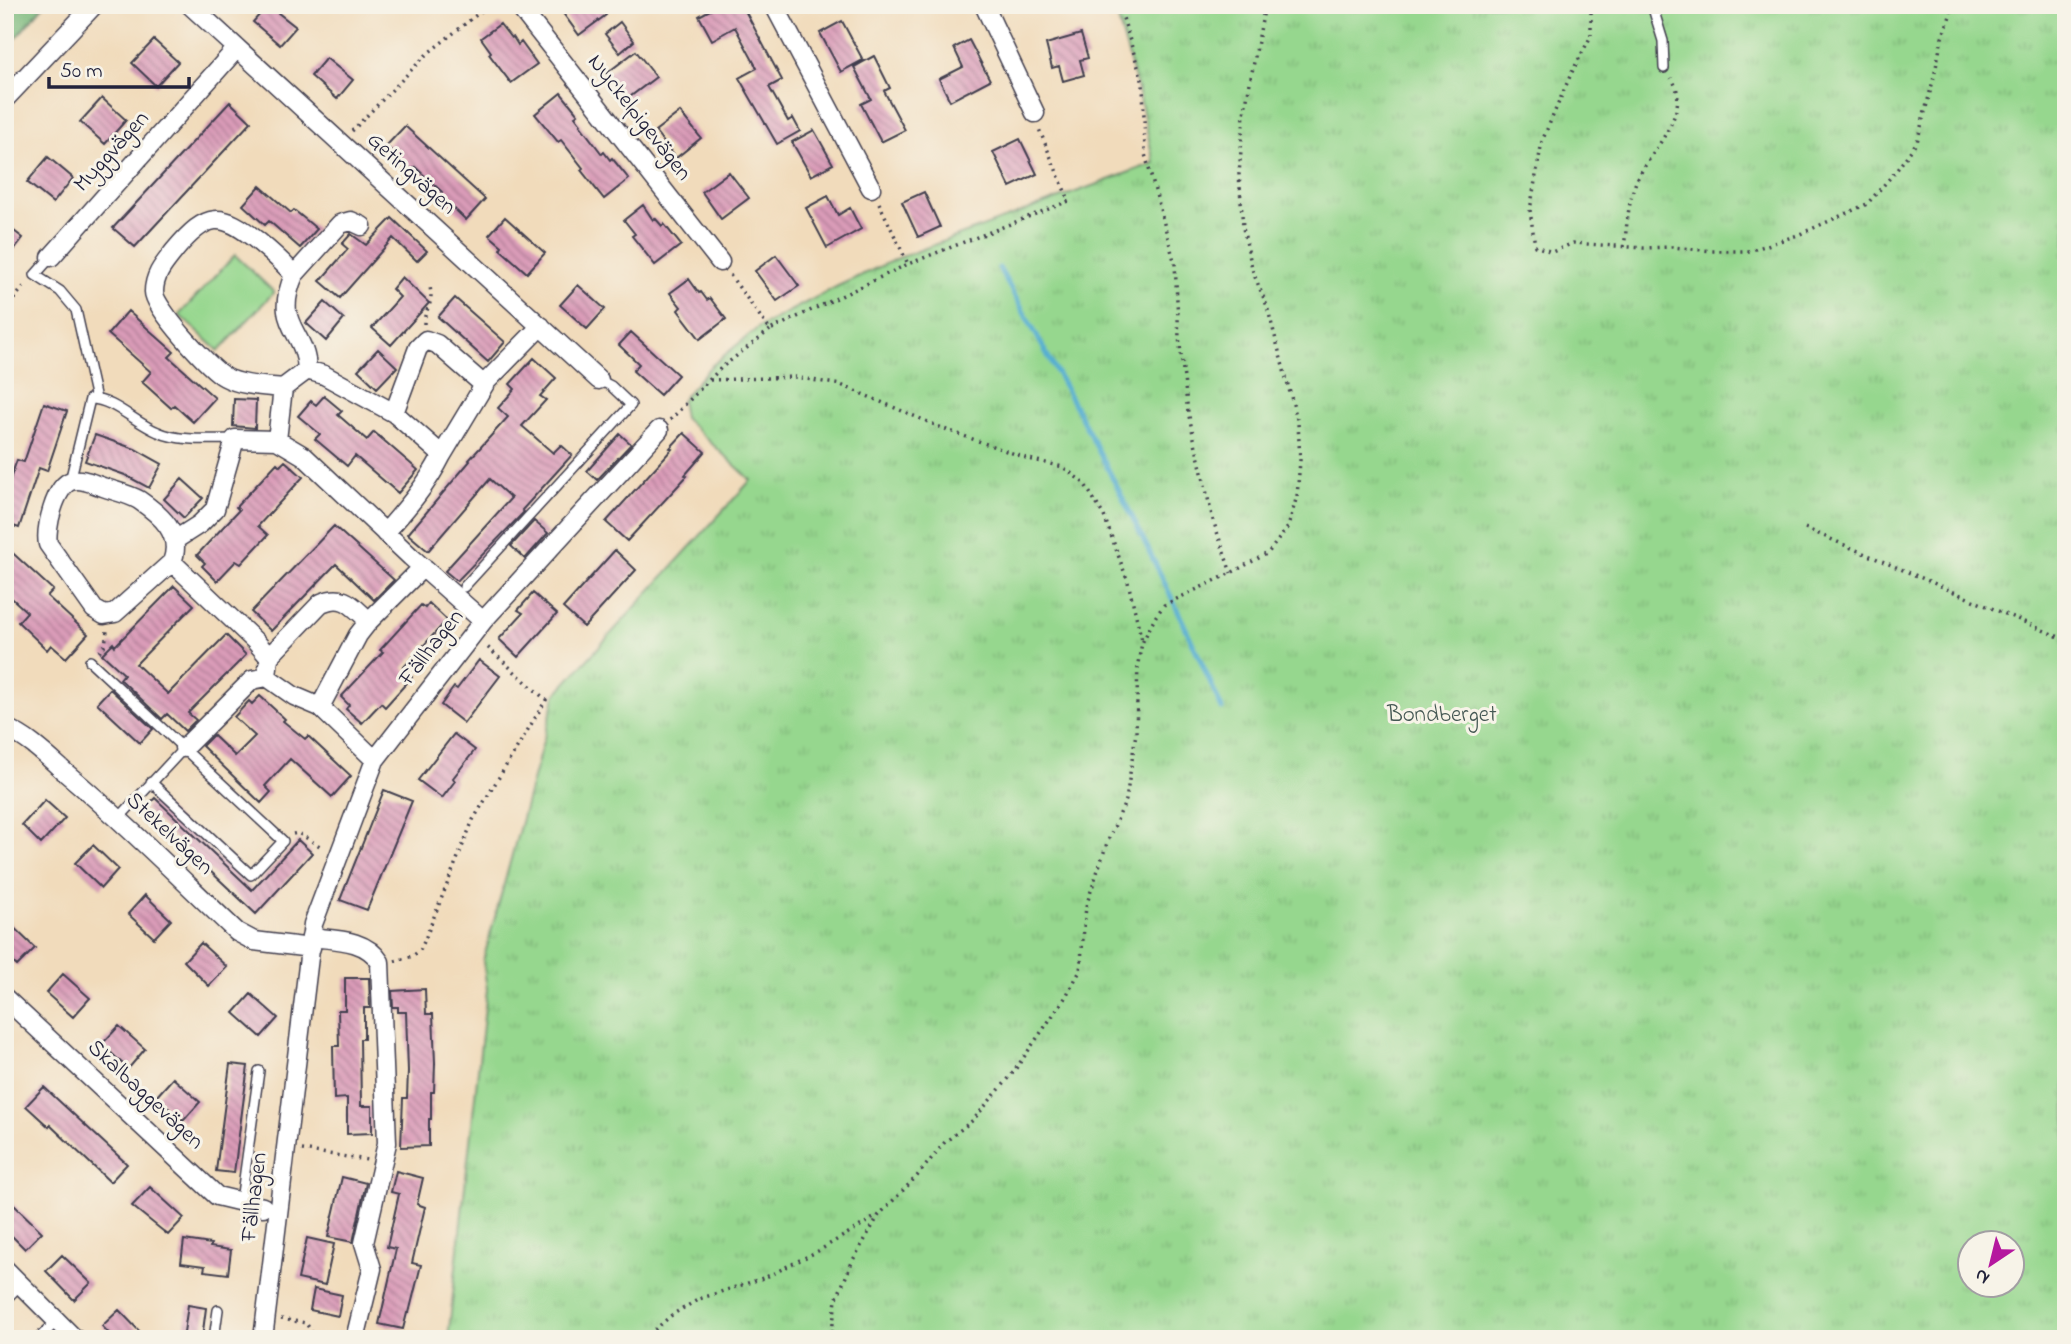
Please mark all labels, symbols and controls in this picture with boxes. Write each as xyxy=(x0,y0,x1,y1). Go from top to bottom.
scale bar xyxy=(49,46,189,90)
street label: Nyckelpigevägen xyxy=(577,47,699,190)
text: 50 m xyxy=(60,57,103,87)
street label: Myggvägen xyxy=(66,104,159,202)
street label: Getingvägen xyxy=(358,125,463,224)
street label: Fällhagen xyxy=(391,603,473,695)
park label: Bondberget xyxy=(1386,699,1497,733)
street label: Stekelvägen xyxy=(117,785,220,884)
street label: Skalbaggevägen xyxy=(79,1032,211,1159)
street label: Fällhagen xyxy=(233,1151,278,1245)
north arrow xyxy=(1955,1228,2025,1298)
text: N xyxy=(1970,1261,1996,1291)

